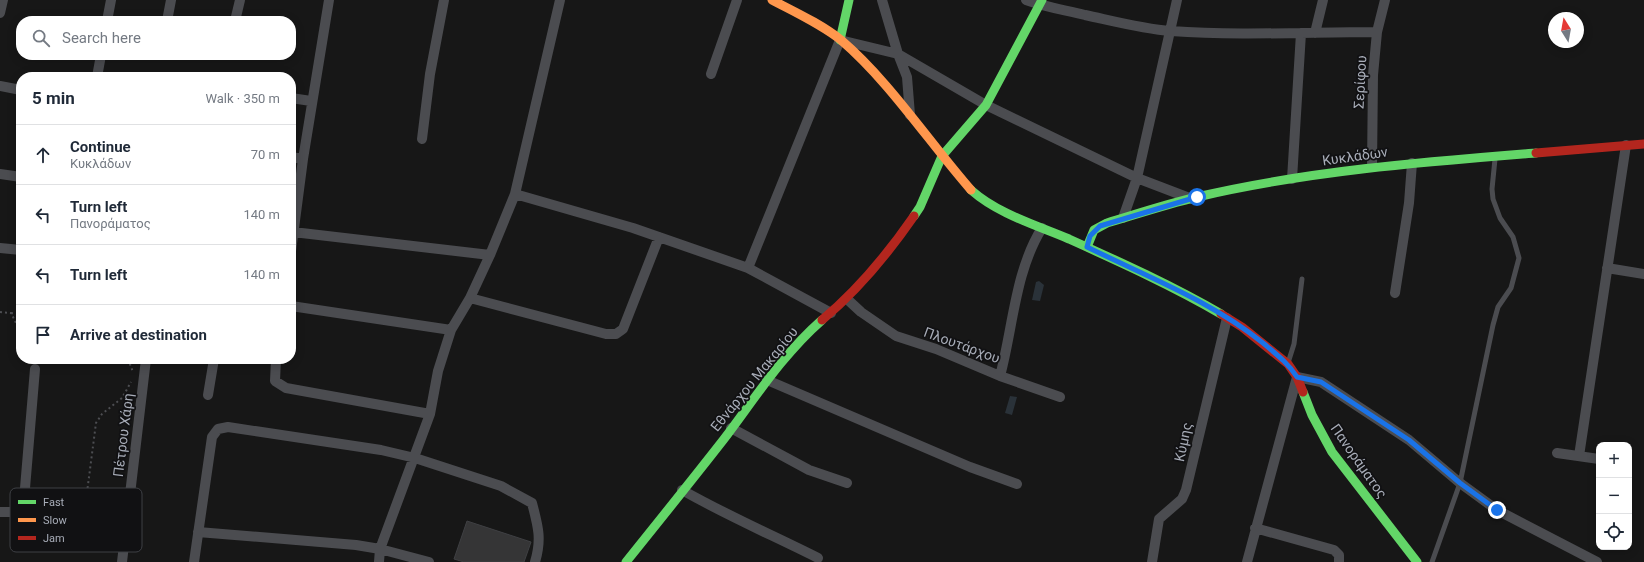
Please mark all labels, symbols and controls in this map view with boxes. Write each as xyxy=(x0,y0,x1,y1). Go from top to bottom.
north arrow xyxy=(1548,12,1584,48)
search box xyxy=(16,16,296,60)
icon: search xyxy=(30,27,52,49)
text: Search here xyxy=(62,29,141,47)
street label: Σερίφου xyxy=(1351,55,1370,109)
text: 5 min xyxy=(32,88,75,108)
text: Walk · 350 m xyxy=(205,91,280,106)
text: Continue xyxy=(70,138,131,156)
street label: Κυκλάδων xyxy=(1321,143,1389,169)
icon: ahead xyxy=(32,144,54,166)
text: 70 m xyxy=(251,147,280,162)
text: Κυκλάδων xyxy=(70,156,131,171)
route start xyxy=(1188,188,1206,206)
text: Turn left xyxy=(70,198,127,216)
icon: left xyxy=(32,204,54,226)
text: 140 m xyxy=(243,207,280,222)
text: Πανοράματος xyxy=(70,216,151,231)
icon: left xyxy=(32,264,54,286)
text: Turn left xyxy=(70,266,127,284)
text: 140 m xyxy=(243,267,280,282)
icon: arrive xyxy=(32,324,54,346)
street label: Εθνάρχου Μακαρίου xyxy=(707,324,801,434)
street label: Πλουτάρχου xyxy=(922,324,1002,366)
text: Arrive at destination xyxy=(70,326,207,344)
street label: Πέτρου Χάρη xyxy=(110,392,136,478)
street label: Κύμης xyxy=(1171,421,1195,463)
street label: Πανοράματος xyxy=(1328,421,1390,501)
map controls xyxy=(1596,442,1632,550)
button: + xyxy=(1596,442,1632,478)
button: − xyxy=(1596,478,1632,514)
legend xyxy=(10,488,142,552)
text: Fast xyxy=(43,496,65,509)
route end xyxy=(1488,501,1506,519)
text: Slow xyxy=(43,514,67,527)
button: locate xyxy=(1596,514,1632,550)
text: Jam xyxy=(43,532,65,545)

